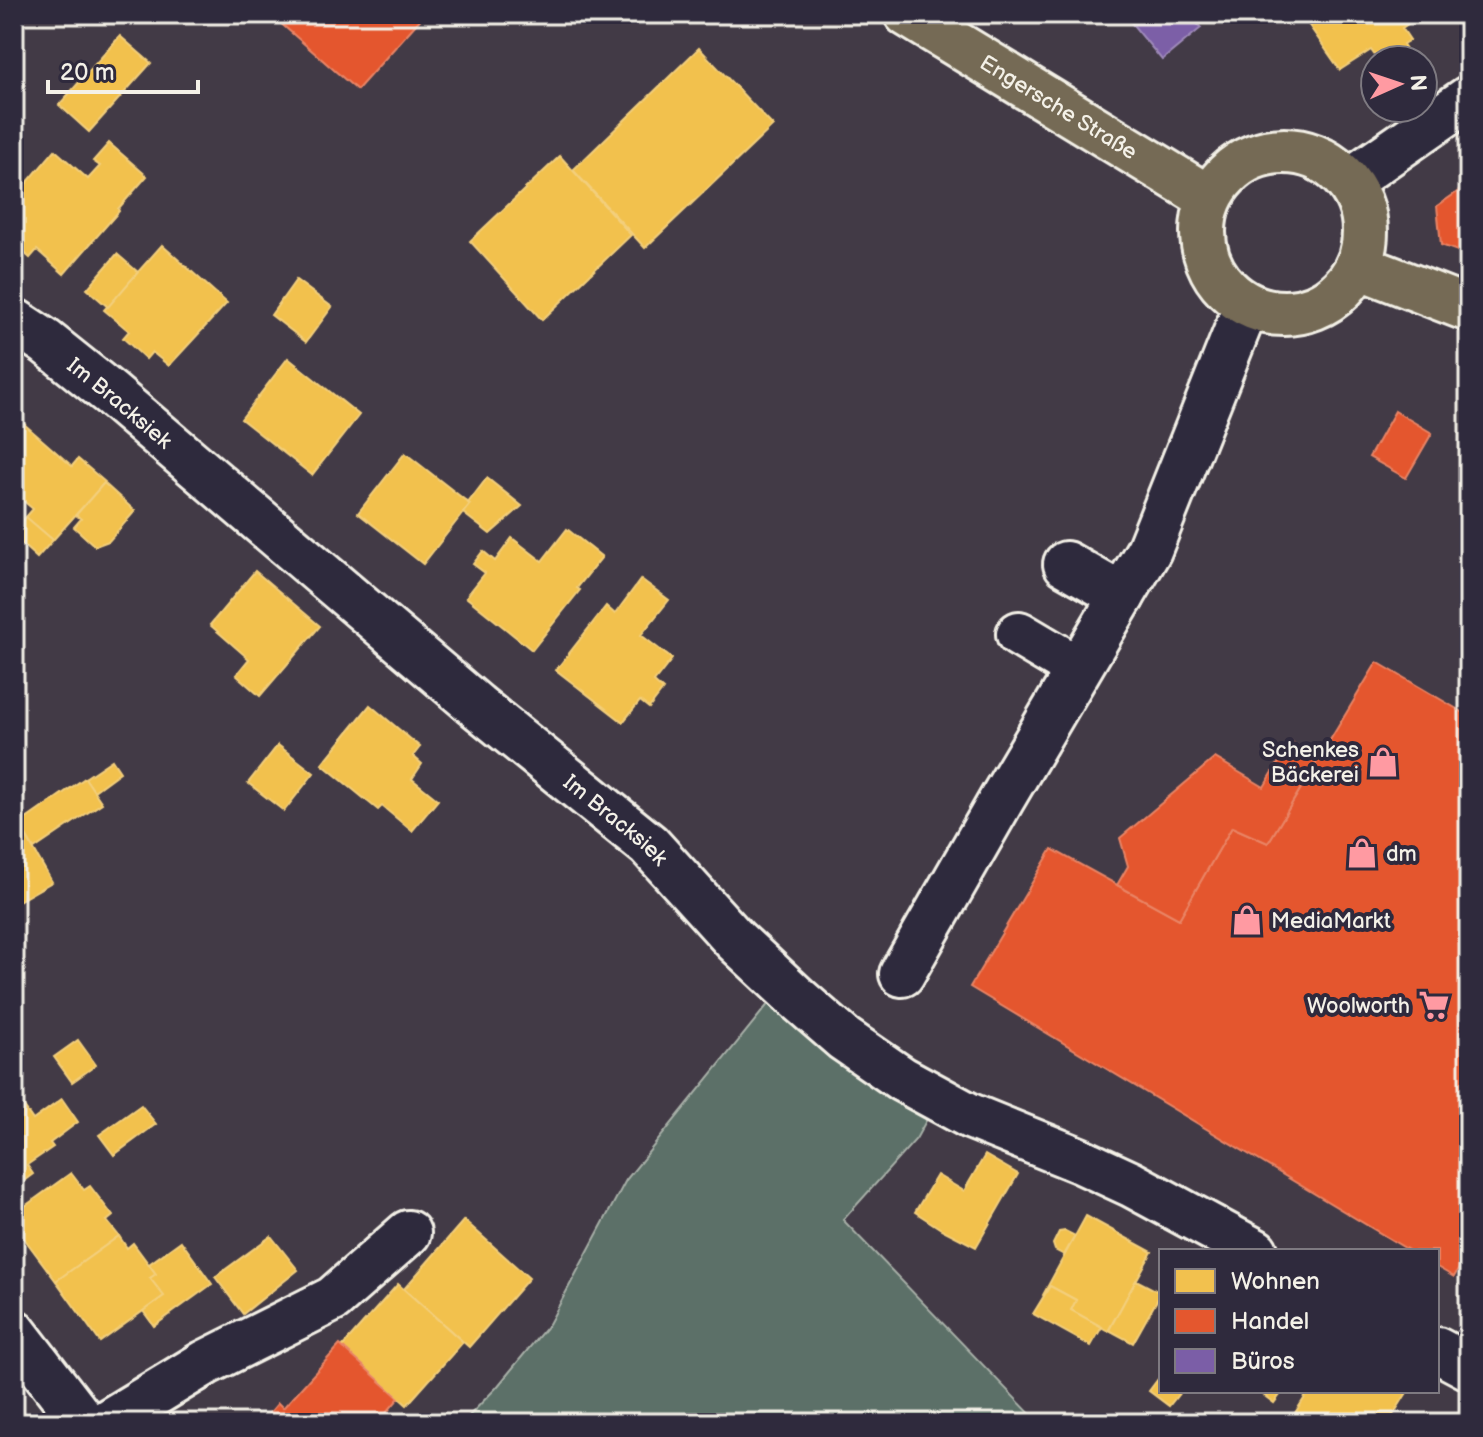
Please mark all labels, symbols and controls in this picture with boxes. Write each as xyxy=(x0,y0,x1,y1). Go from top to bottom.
scale bar xyxy=(48,44,198,94)
north arrow xyxy=(1359,44,1439,124)
street label: Engersche Straße xyxy=(975,50,1142,166)
text: 20 m xyxy=(60,58,115,87)
text: N xyxy=(1404,74,1431,92)
street label: Im Bracksiek xyxy=(61,352,177,455)
place label: Schenkes Bäckerei xyxy=(1262,737,1359,789)
shop icon: Schenkes Bäckerei xyxy=(1366,745,1400,779)
street label: Im Bracksiek xyxy=(557,769,673,872)
shop icon: dm xyxy=(1345,836,1379,870)
place label: dm xyxy=(1386,841,1417,868)
shop icon: MediaMarkt xyxy=(1230,903,1264,937)
place label: MediaMarkt xyxy=(1271,908,1391,935)
supermarket icon: Woolworth xyxy=(1417,988,1451,1022)
place label: Woolworth xyxy=(1307,993,1410,1020)
legend xyxy=(1159,1249,1439,1393)
text: Wohnen xyxy=(1231,1267,1320,1296)
text: Handel xyxy=(1231,1307,1309,1336)
text: Büros xyxy=(1231,1347,1295,1376)

